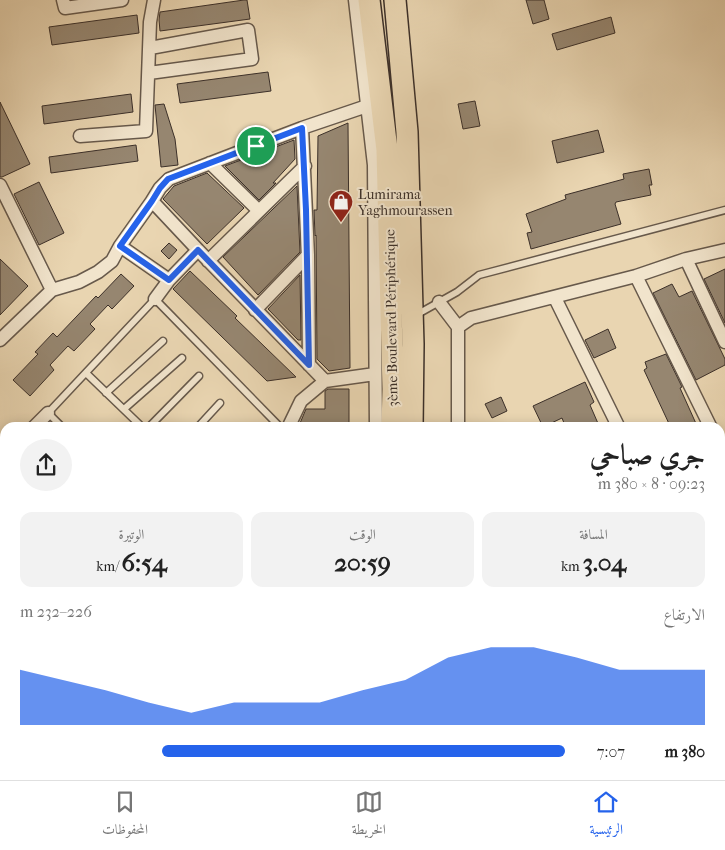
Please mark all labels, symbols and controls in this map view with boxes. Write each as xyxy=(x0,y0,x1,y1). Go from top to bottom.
pin xyxy=(235,125,277,167)
icon: arrive xyxy=(242,132,270,160)
place label: Lumirama Yaghmourassen xyxy=(357,186,453,219)
shop icon: Lumirama Yaghmourassen xyxy=(328,189,354,223)
street label: 3ème Boulevard Périphérique xyxy=(381,229,402,407)
text: جري صباحي xyxy=(590,438,705,471)
button: share xyxy=(20,439,72,491)
text: 09:23 · 8 × 380 m xyxy=(598,474,705,493)
text: الوتيرة xyxy=(119,526,144,543)
text: الوقت xyxy=(349,526,376,543)
text: المسافة xyxy=(579,526,608,543)
text: 6:54 xyxy=(122,548,167,577)
text: 20:59 xyxy=(334,548,391,577)
text: 3.04 xyxy=(583,548,626,577)
text: /km xyxy=(96,558,122,575)
text: km xyxy=(561,558,583,575)
text: 226–232 m xyxy=(20,602,92,621)
text: الارتفاع xyxy=(663,605,705,624)
text: 7:07 xyxy=(597,742,625,761)
text: 380 m xyxy=(665,742,705,761)
tab: المحفوظات xyxy=(102,788,148,843)
tab: الخريطة xyxy=(352,788,386,843)
tab: الرئيسية xyxy=(590,788,623,843)

